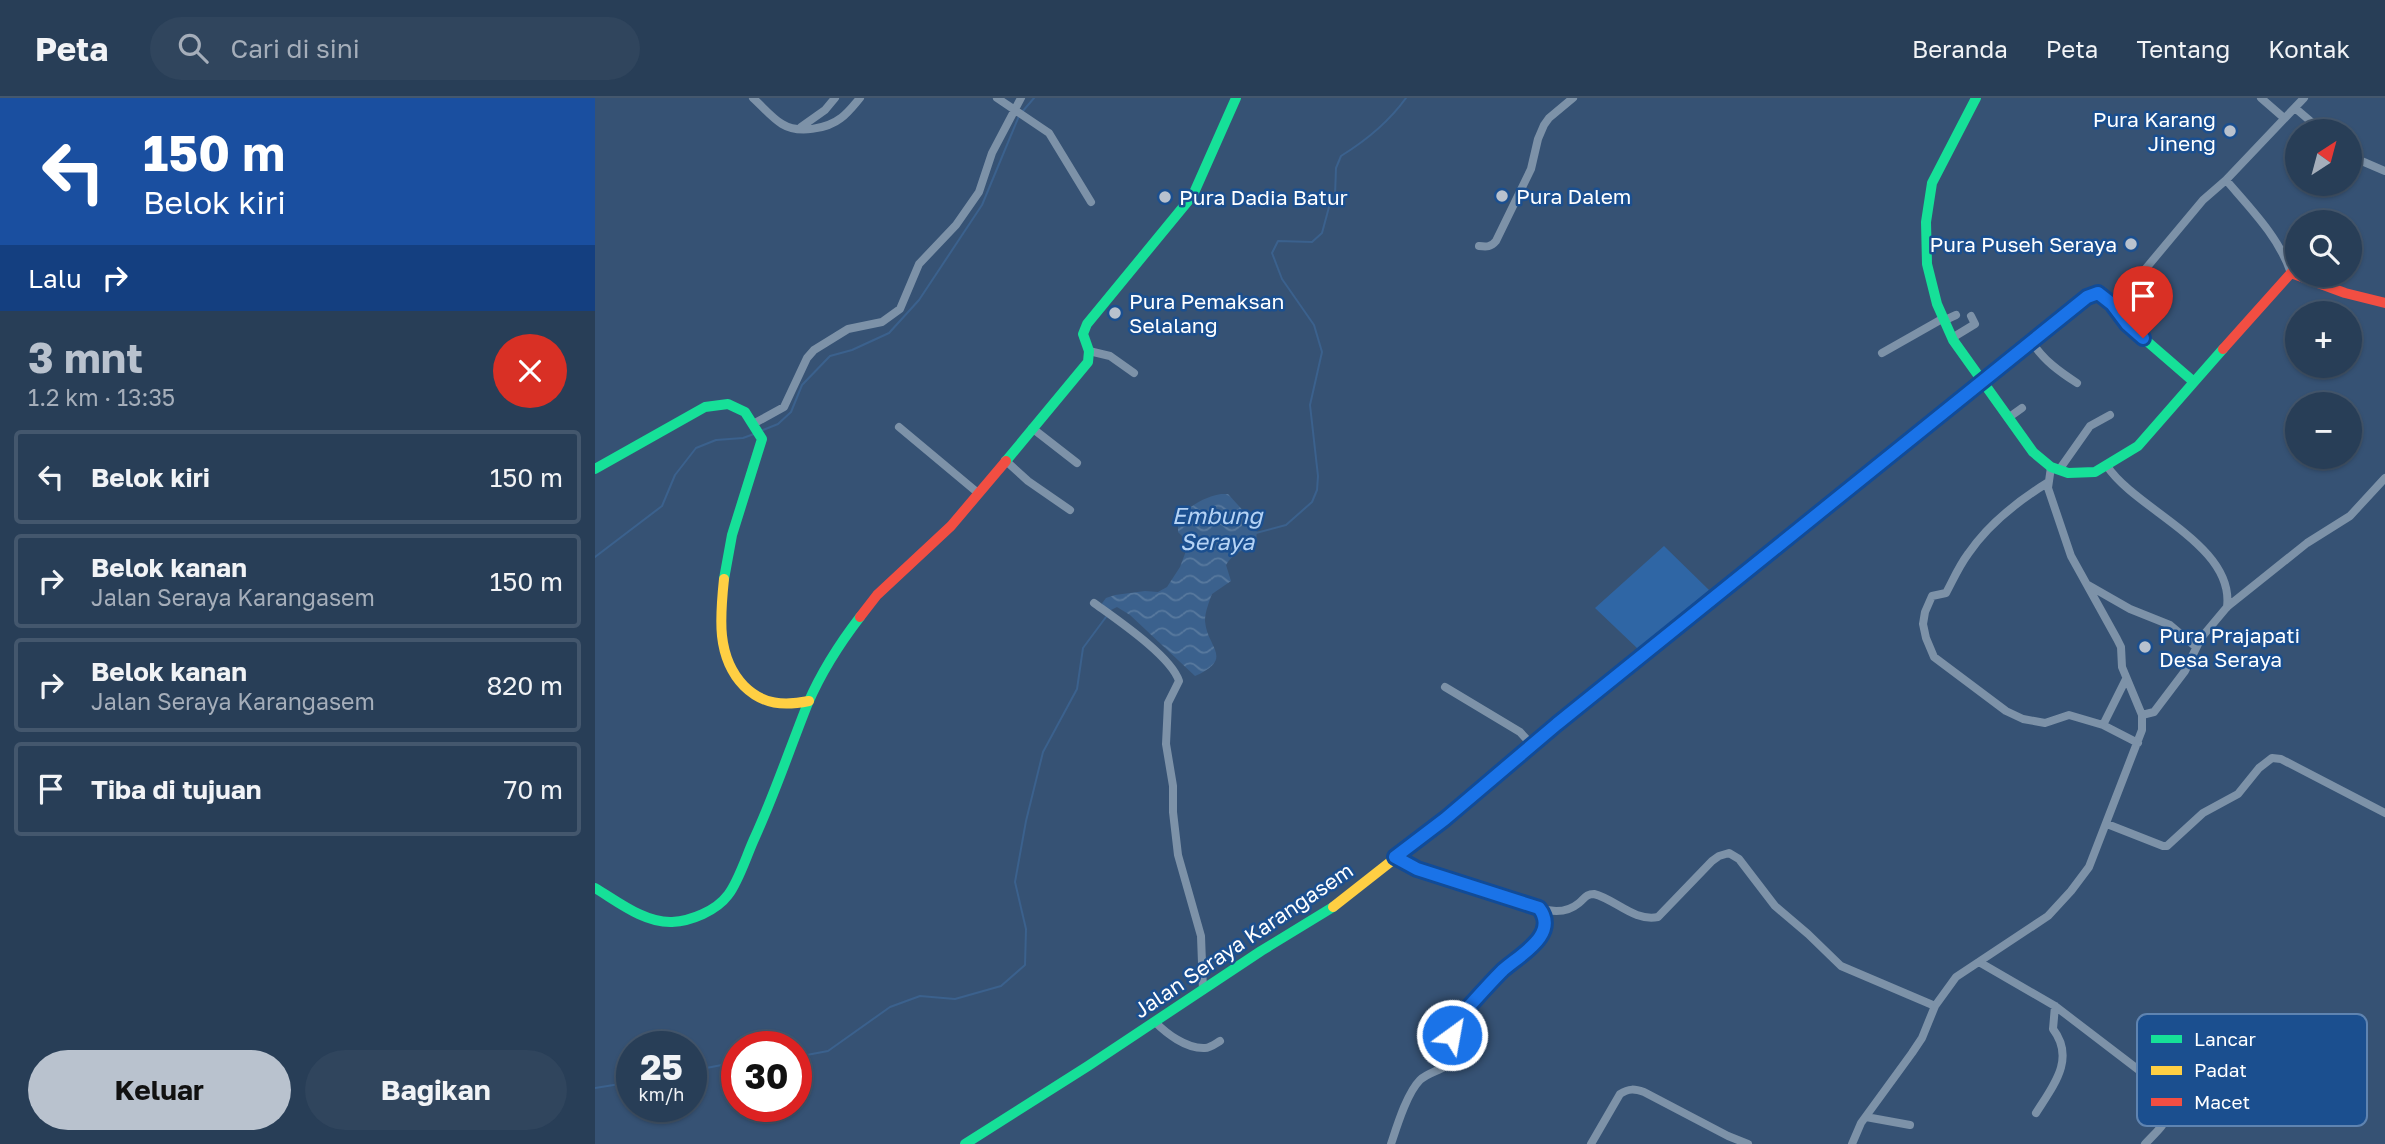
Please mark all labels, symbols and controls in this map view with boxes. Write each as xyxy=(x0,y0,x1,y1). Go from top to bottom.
search box xyxy=(150,17,640,80)
text: Peta xyxy=(35,29,108,68)
icon: search xyxy=(174,29,212,67)
text: Cari di sini xyxy=(230,33,360,64)
text: Beranda xyxy=(1912,34,2008,63)
text: Peta xyxy=(2046,34,2098,63)
text: Tentang xyxy=(2136,34,2230,63)
text: Kontak xyxy=(2268,34,2350,63)
place label: Pura Karang Jineng xyxy=(2093,106,2216,156)
north arrow xyxy=(2285,119,2363,196)
map controls xyxy=(2285,119,2362,469)
text: 150 m xyxy=(143,123,285,182)
marker: Pura Karang Jineng xyxy=(2222,123,2238,139)
icon: left xyxy=(28,126,119,217)
text: Belok kiri xyxy=(143,183,286,221)
place label: Pura Dalem xyxy=(1516,183,1631,209)
place label: Pura Dadia Batur xyxy=(1179,184,1348,210)
marker: Pura Dalem xyxy=(1494,188,1510,204)
marker: Pura Dadia Batur xyxy=(1157,189,1173,205)
button: search xyxy=(2285,210,2362,287)
place label: Pura Puseh Seraya xyxy=(1929,231,2117,257)
marker: Pura Puseh Seraya xyxy=(2123,236,2139,252)
icon: right xyxy=(96,259,134,297)
text: Lalu xyxy=(28,263,82,294)
pin xyxy=(2113,266,2173,338)
icon: arrive xyxy=(2124,277,2162,315)
place label: Pura Pemaksan Selalang xyxy=(1129,288,1285,338)
button: + xyxy=(2285,301,2362,378)
marker: Pura Pemaksan Selalang xyxy=(1107,305,1123,321)
text: 3 mnt xyxy=(28,332,143,382)
button: close xyxy=(493,334,567,408)
text: 1.2 km · 13:35 xyxy=(28,383,175,411)
button: − xyxy=(2285,392,2362,469)
icon: left xyxy=(32,458,70,496)
text: Belok kiri xyxy=(91,462,210,493)
text: 150 m xyxy=(490,462,563,493)
water label: Embung Seraya xyxy=(1172,501,1264,555)
text: Belok kanan xyxy=(91,552,247,583)
icon: right xyxy=(32,562,70,600)
text: 150 m xyxy=(490,566,563,597)
text: Jalan Seraya Karangasem xyxy=(91,583,375,611)
place label: Pura Prajapati Desa Seraya xyxy=(2159,622,2300,672)
marker: Pura Prajapati Desa Seraya xyxy=(2137,639,2153,655)
text: Belok kanan xyxy=(91,656,247,687)
icon: right xyxy=(32,666,70,704)
text: 820 m xyxy=(486,670,563,701)
text: Jalan Seraya Karangasem xyxy=(91,687,375,715)
icon: arrive xyxy=(32,770,70,808)
text: Tiba di tujuan xyxy=(91,774,261,805)
text: 70 m xyxy=(504,774,563,805)
street label: Jalan Seraya Karangasem xyxy=(1128,857,1358,1023)
position arrow xyxy=(1415,998,1489,1072)
legend xyxy=(2137,1014,2367,1126)
text: Lancar xyxy=(2194,1027,2257,1050)
speed limit sign: 30 xyxy=(721,1031,812,1122)
text: 25 xyxy=(640,1046,683,1088)
button: Keluar xyxy=(28,1050,291,1130)
button: Bagikan xyxy=(305,1050,567,1130)
text: Padat xyxy=(2194,1058,2247,1081)
text: km/h xyxy=(639,1083,684,1105)
text: Macet xyxy=(2194,1090,2250,1113)

